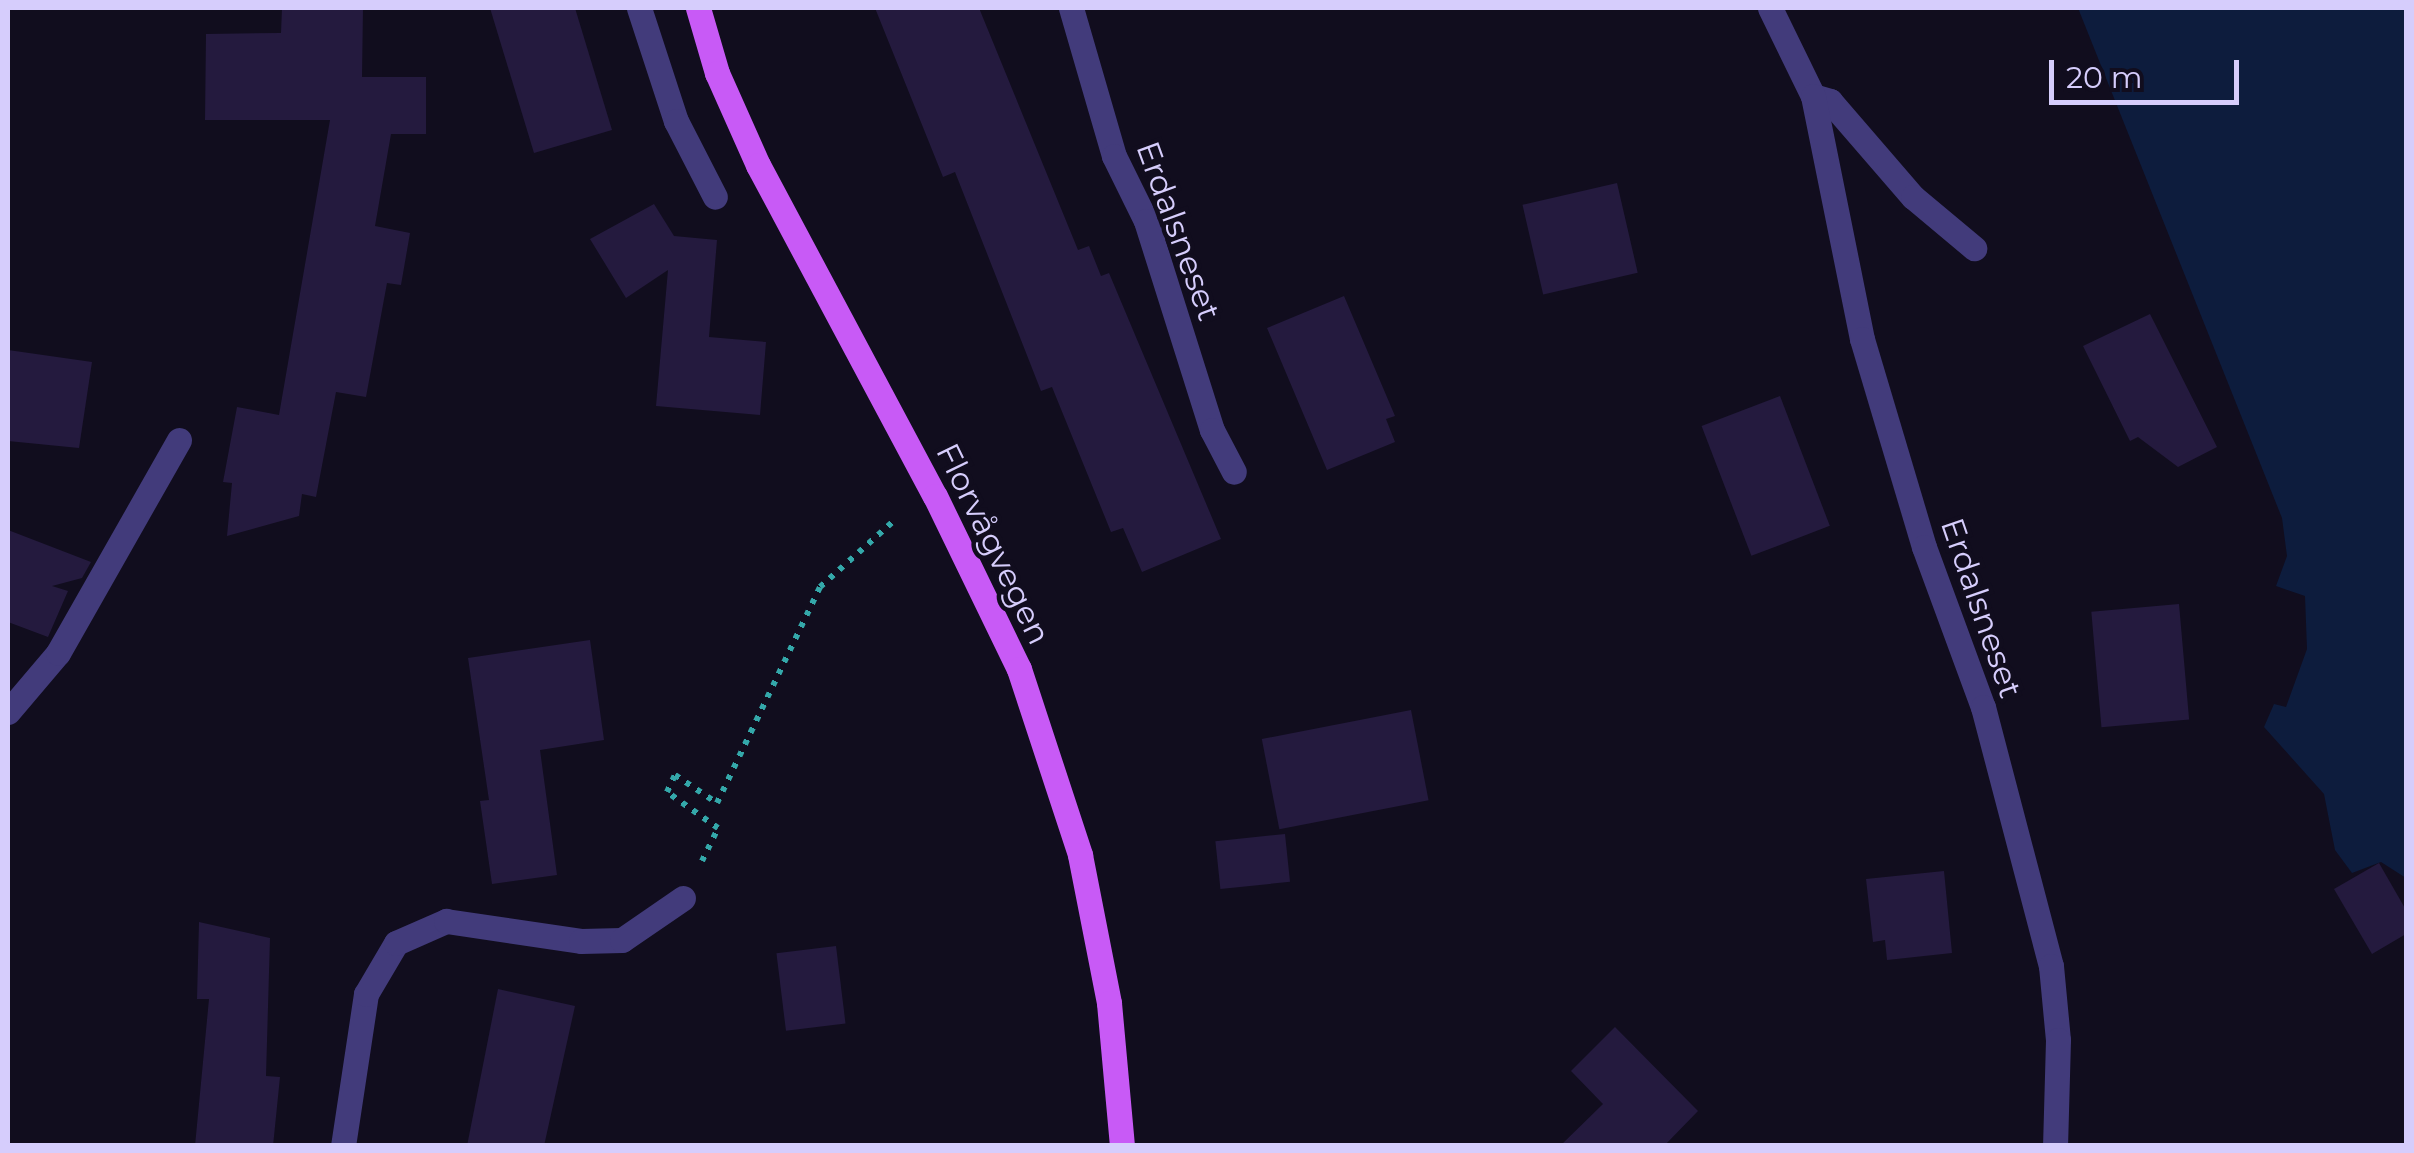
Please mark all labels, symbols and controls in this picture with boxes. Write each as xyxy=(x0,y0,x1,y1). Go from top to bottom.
scale bar xyxy=(2054,40,2244,102)
text: 20 m xyxy=(2066,59,2143,96)
street label: Erdalsneset xyxy=(1128,136,1228,326)
street label: Florvågvegen xyxy=(928,437,1058,651)
street label: Erdalsneset xyxy=(1932,513,2030,703)

